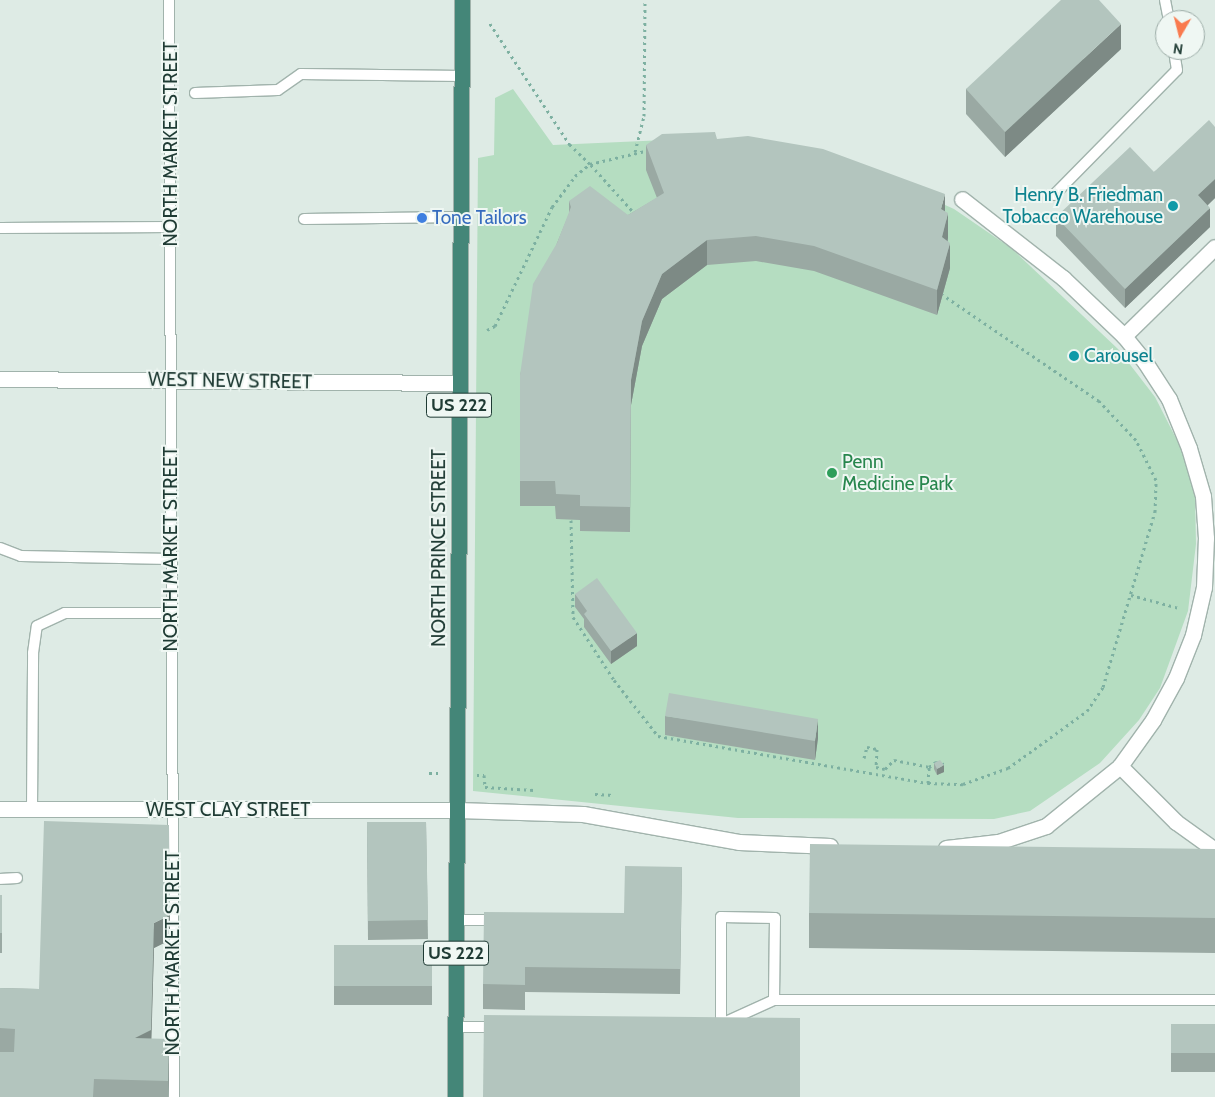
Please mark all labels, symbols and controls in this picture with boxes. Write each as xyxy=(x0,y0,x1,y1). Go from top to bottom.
north arrow xyxy=(1155,10,1205,60)
text: N xyxy=(1172,39,1184,58)
street label: NORTH MARKET STREET xyxy=(160,41,182,247)
place label: Henry B. Friedman Tobacco Warehouse xyxy=(1002,184,1163,228)
marker: Henry B. Friedman Tobacco Warehouse xyxy=(1167,200,1179,212)
place label: Tone Tailors xyxy=(432,207,527,229)
marker: Tone Tailors xyxy=(416,212,428,224)
place label: Carousel xyxy=(1084,345,1153,367)
marker: Carousel xyxy=(1068,350,1080,362)
street label: WEST NEW STREET xyxy=(148,368,312,394)
road number: US 222 xyxy=(425,390,493,420)
street label: NORTH MARKET STREET xyxy=(160,446,182,652)
street label: NORTH PRINCE STREET xyxy=(428,449,450,647)
place label: Penn Medicine Park xyxy=(842,451,953,495)
marker: Penn Medicine Park xyxy=(826,467,838,479)
street label: WEST CLAY STREET xyxy=(146,799,310,821)
street label: NORTH MARKET STREET xyxy=(162,850,184,1056)
road number: US 222 xyxy=(422,938,490,968)

